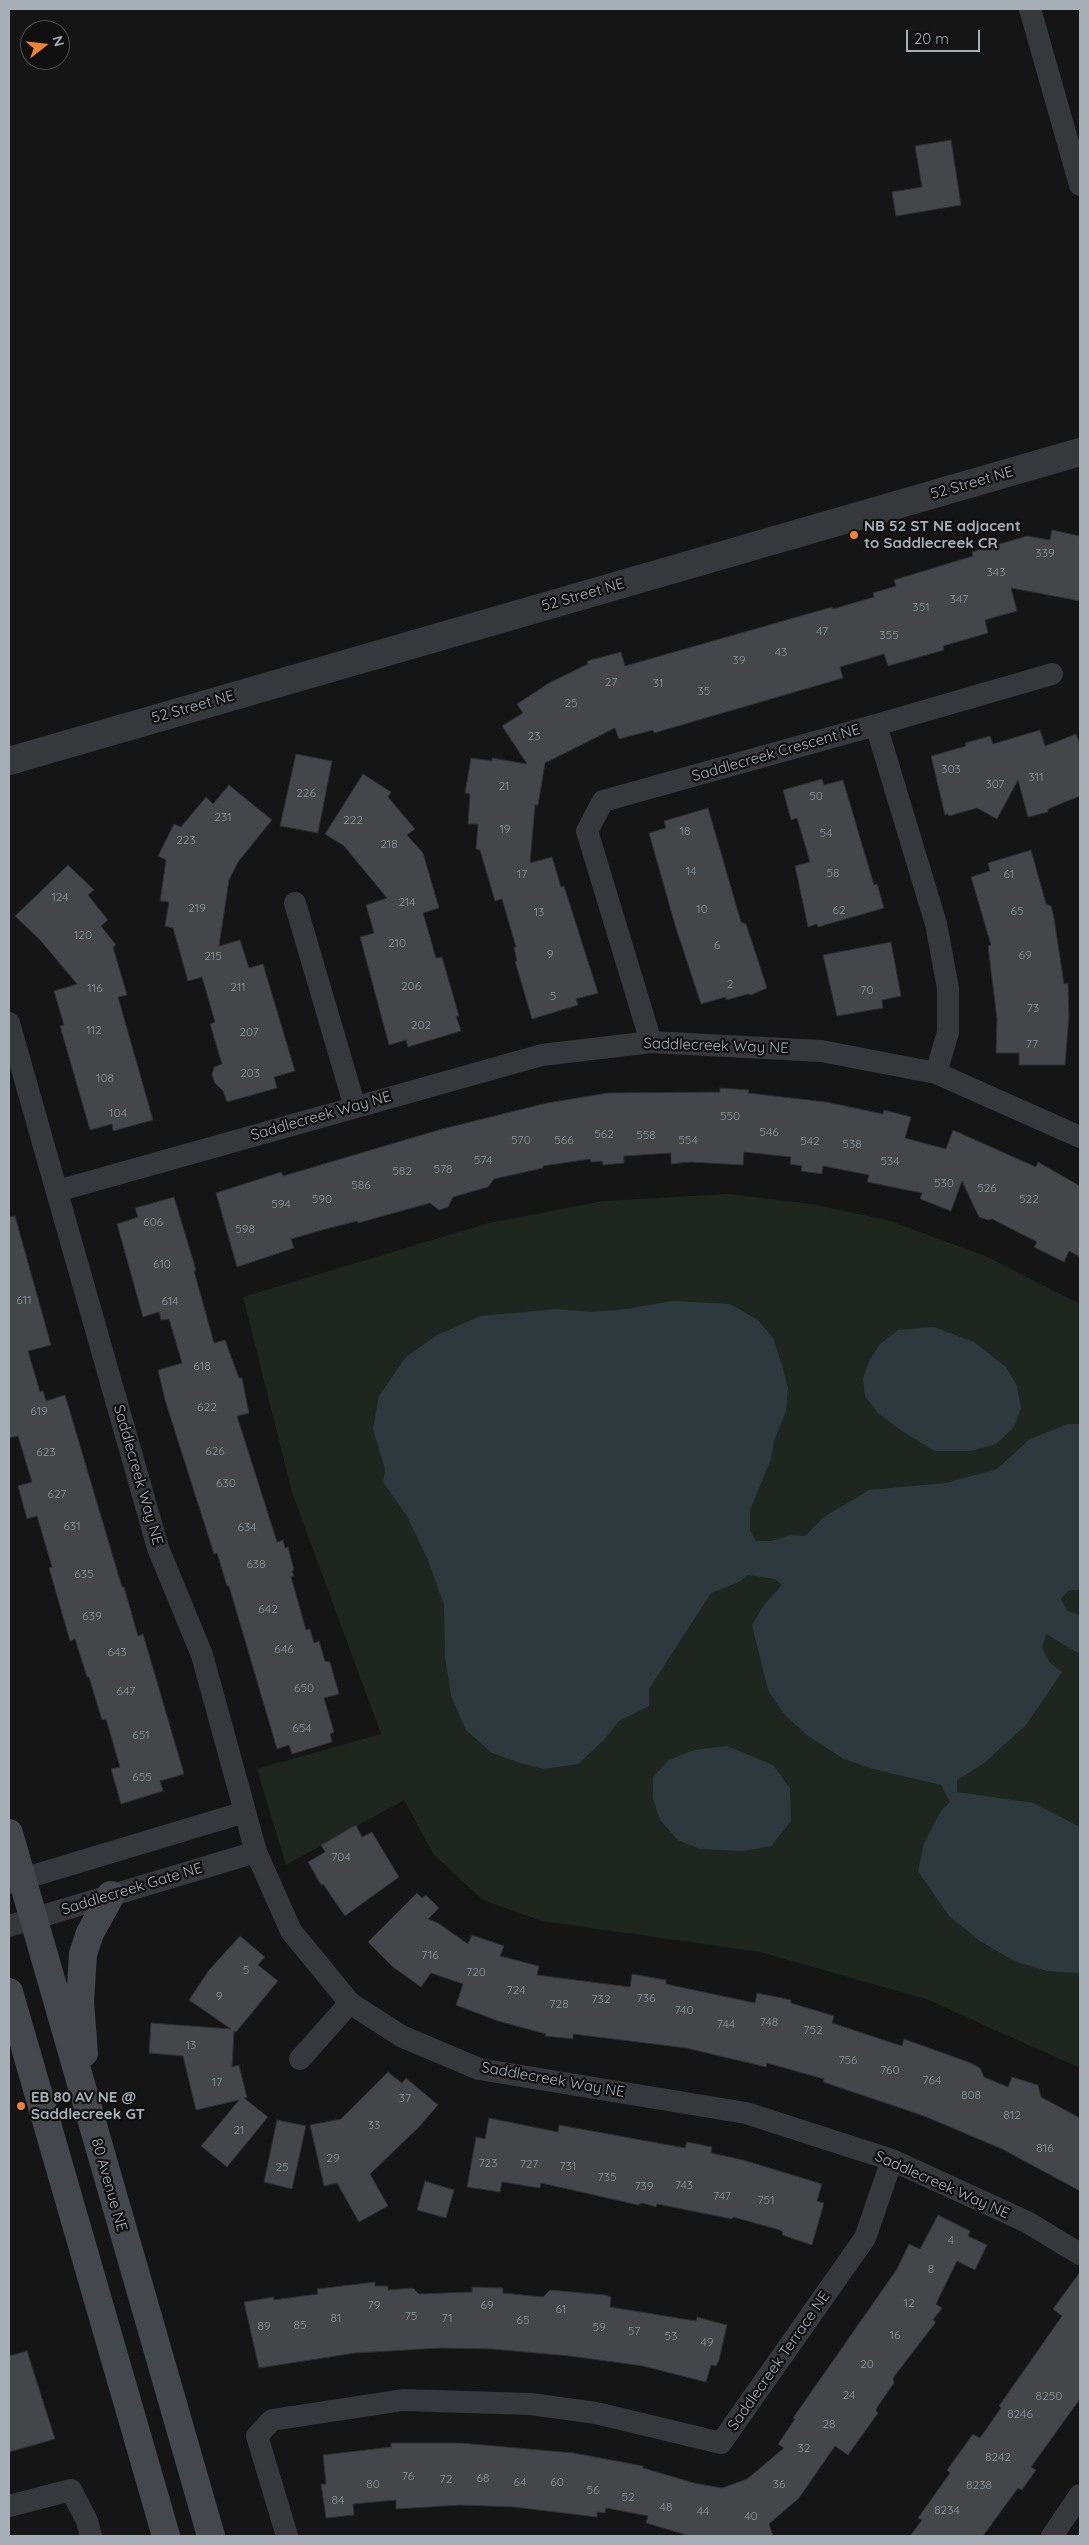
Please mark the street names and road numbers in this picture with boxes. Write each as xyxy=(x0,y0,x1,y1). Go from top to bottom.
street label: 52 Street NE xyxy=(929,463,1015,503)
street label: 52 Street NE xyxy=(540,575,626,615)
street label: 52 Street NE xyxy=(150,687,236,727)
street label: Saddlecreek Crescent NE xyxy=(690,720,862,786)
street label: Saddlecreek Way NE xyxy=(643,1034,789,1058)
street label: Saddlecreek Way NE xyxy=(249,1087,393,1145)
street label: Saddlecreek Way NE xyxy=(109,1403,167,1547)
street label: Saddlecreek Gate NE xyxy=(59,1859,205,1919)
street label: Saddlecreek Way NE xyxy=(480,2059,626,2101)
street label: 80 Avenue NE xyxy=(87,2136,131,2234)
street label: Saddlecreek Way NE xyxy=(872,2147,1012,2223)
street label: Saddlecreek Terrace NE xyxy=(724,2288,834,2434)

